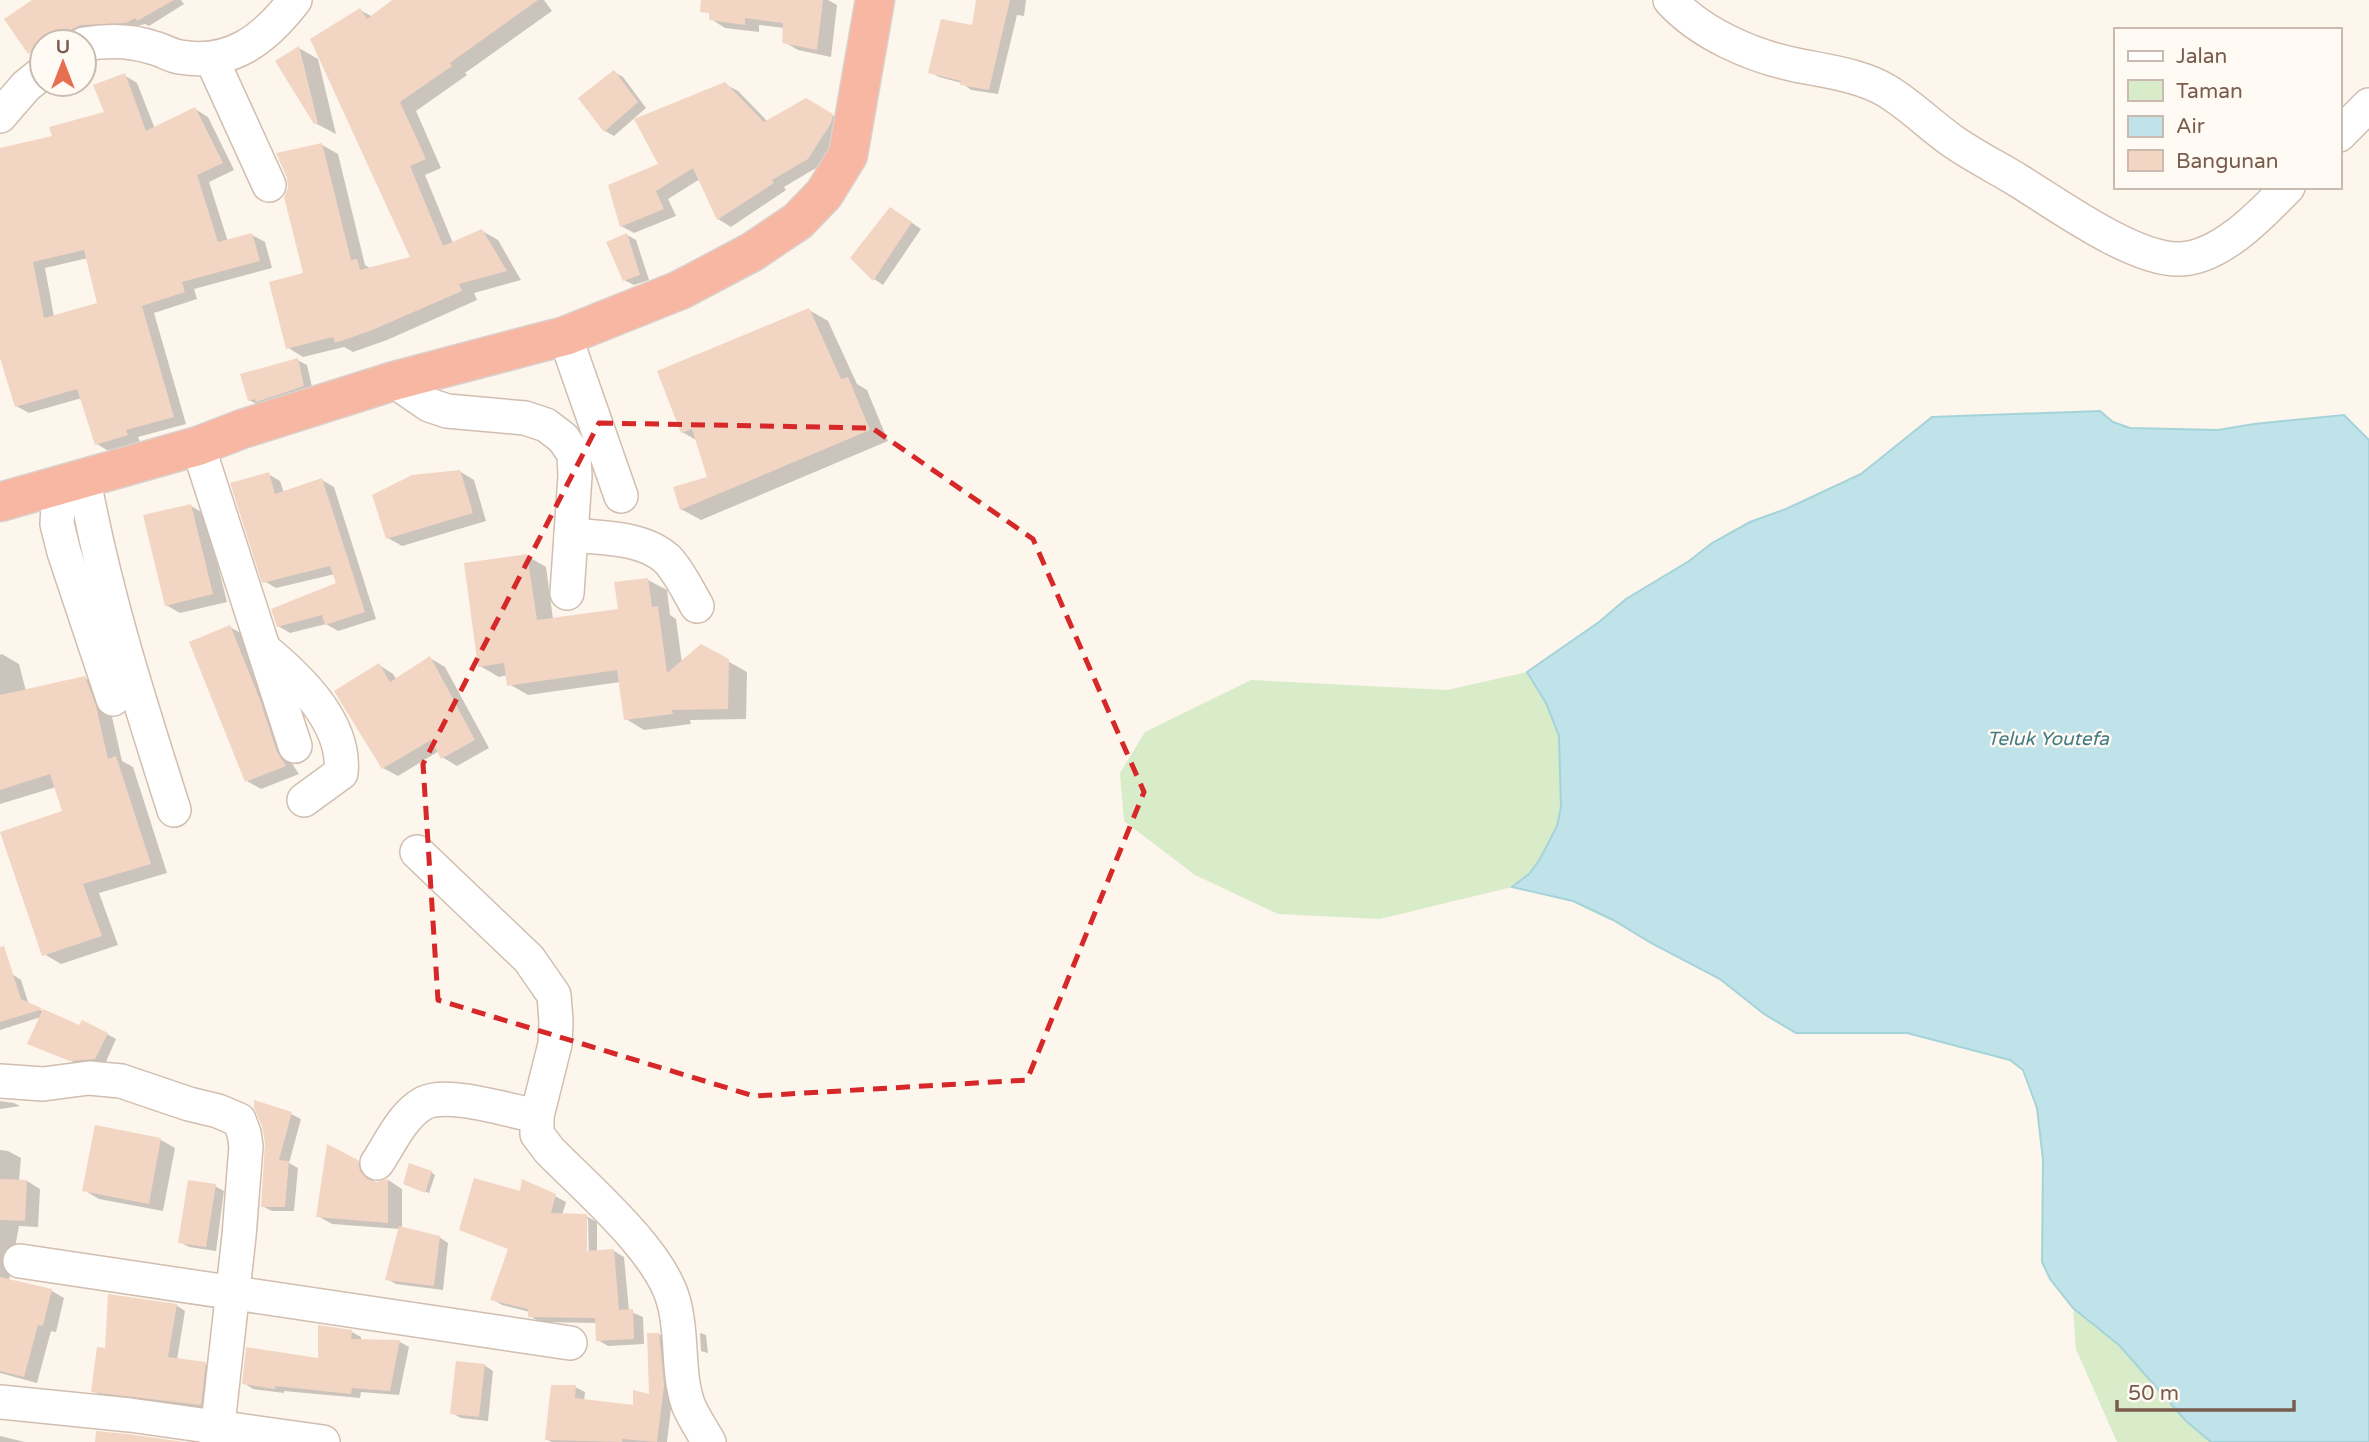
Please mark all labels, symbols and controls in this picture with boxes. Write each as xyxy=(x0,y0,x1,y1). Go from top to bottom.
north arrow xyxy=(28,28,98,98)
legend xyxy=(2114,28,2341,189)
text: U xyxy=(56,36,70,58)
text: Jalan xyxy=(2176,44,2227,69)
text: Taman xyxy=(2176,79,2243,104)
text: Air xyxy=(2176,114,2205,139)
text: Bangunan xyxy=(2176,149,2279,174)
water label: Teluk Youtefa xyxy=(1987,728,2110,750)
scale bar xyxy=(2117,1368,2294,1412)
text: 50 m xyxy=(2128,1381,2179,1406)

